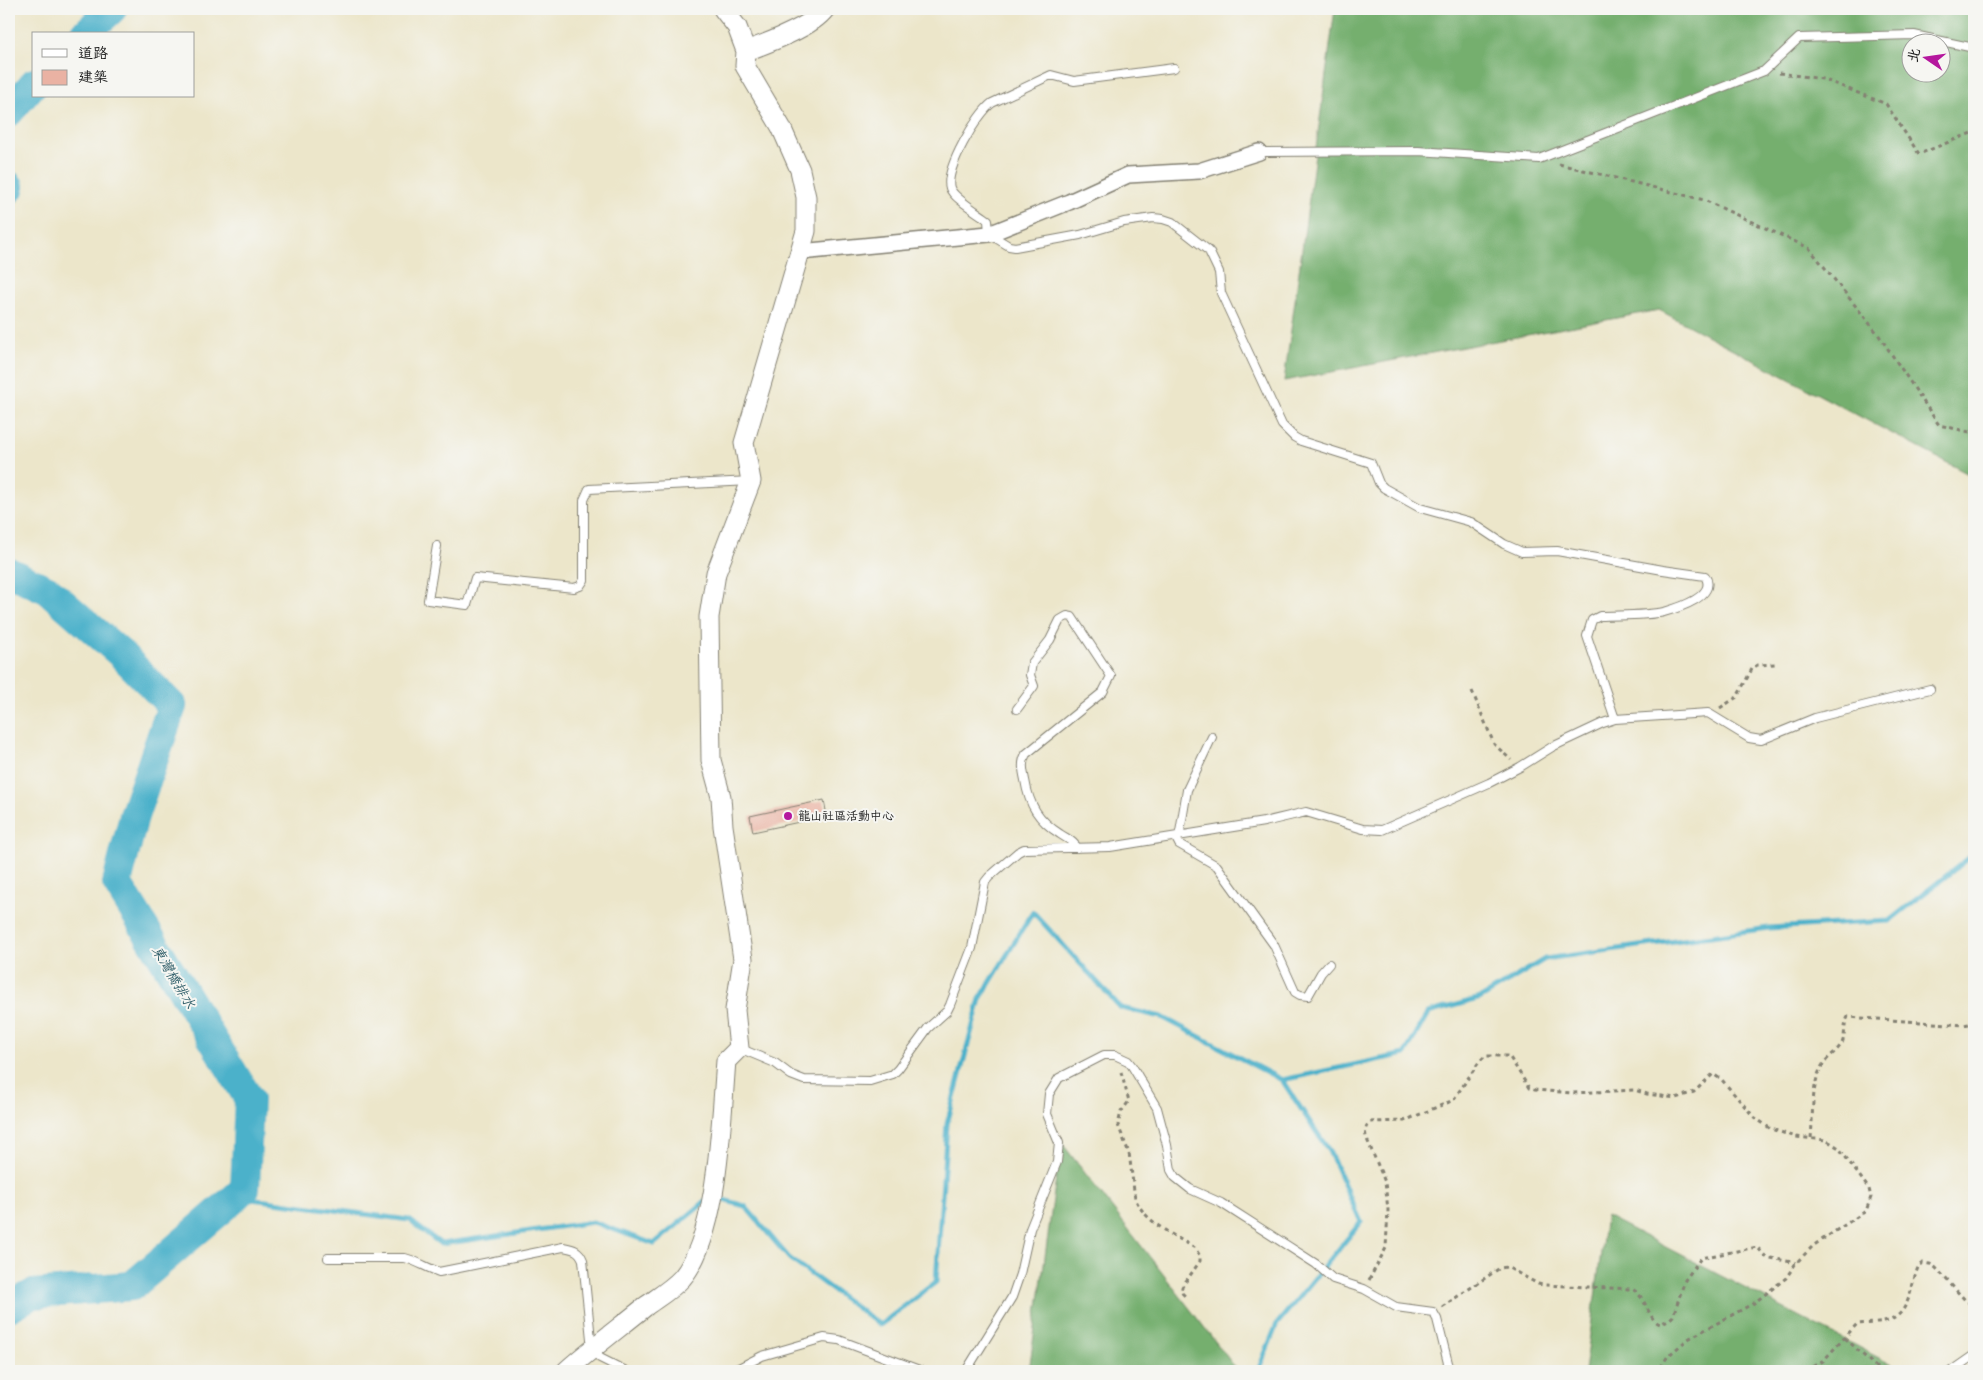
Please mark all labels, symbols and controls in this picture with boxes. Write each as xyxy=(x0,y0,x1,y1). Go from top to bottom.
legend xyxy=(32,32,195,98)
north arrow xyxy=(1900,32,1950,82)
text: 道路 xyxy=(78,42,108,66)
text: 北 xyxy=(1902,46,1927,65)
text: 建築 xyxy=(78,66,108,90)
place label: 龍山社區活動中心 xyxy=(798,807,894,826)
marker: 龍山社區活動中心 xyxy=(782,810,794,822)
water label: 東灣橋排水 xyxy=(146,942,201,1014)

